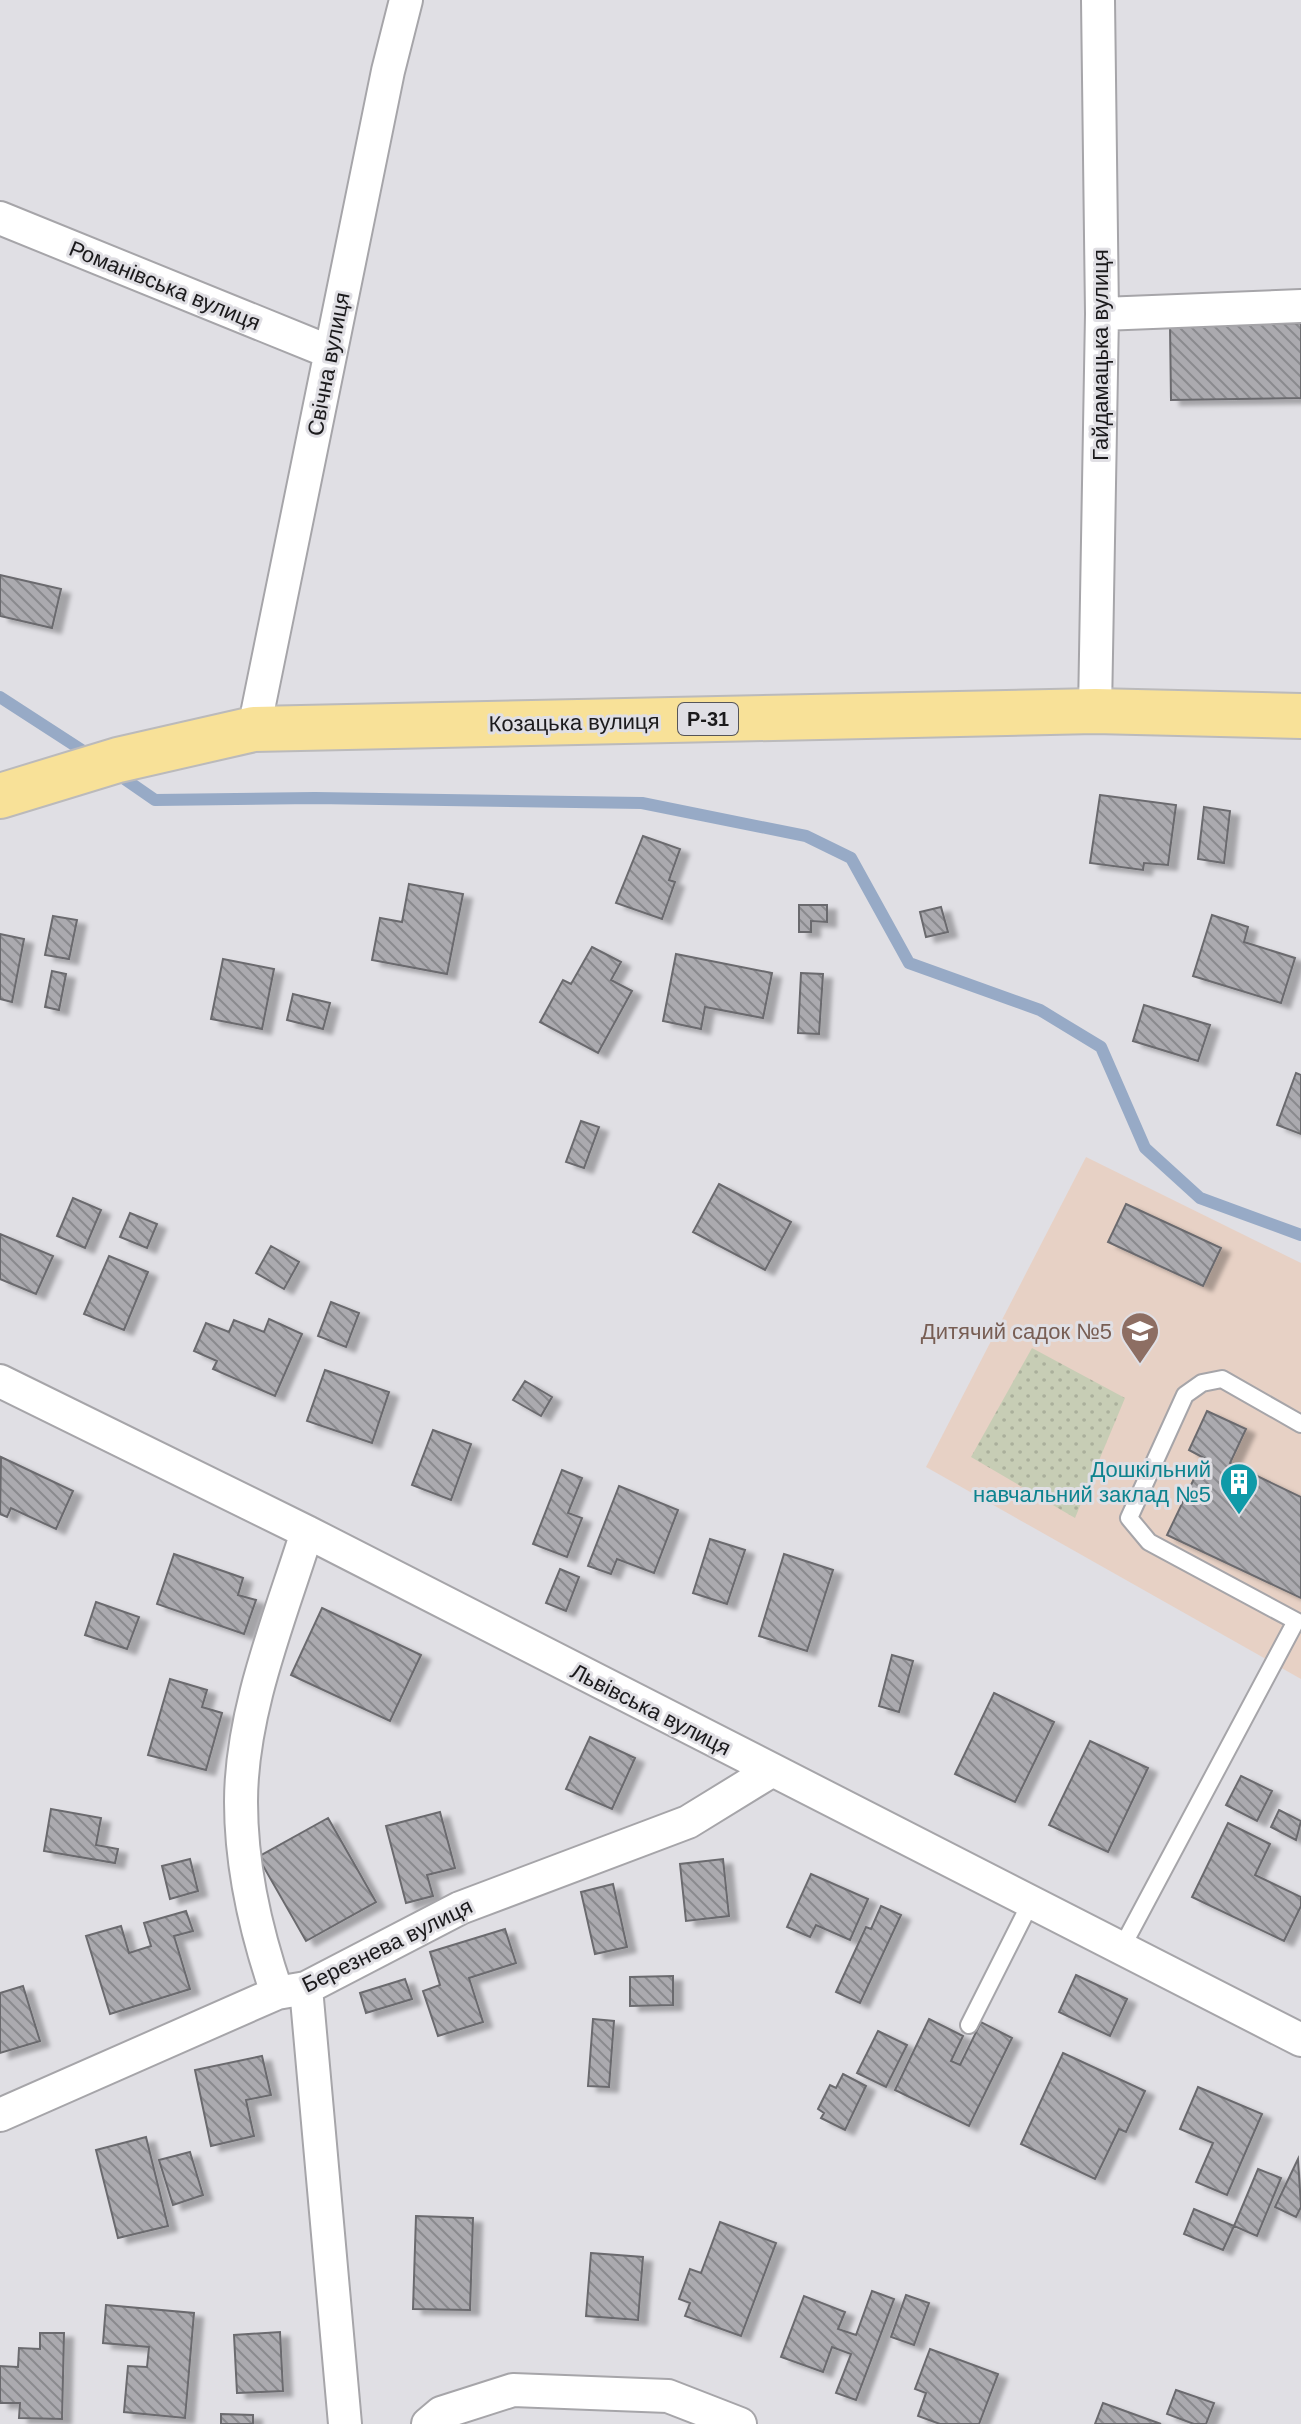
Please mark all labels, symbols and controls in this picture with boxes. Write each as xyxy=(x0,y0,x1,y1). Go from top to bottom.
street label: Романівська вулиця xyxy=(66,236,264,335)
street label: Гайдамацька вулиця xyxy=(1088,249,1113,461)
street label: Свічна вулиця xyxy=(302,290,355,438)
road number: Р-31 xyxy=(678,703,738,735)
street label: Козацька вулиця xyxy=(488,709,660,736)
school or university icon: Дитячий садок №5 xyxy=(1119,1310,1161,1365)
place label: Дитячий садок №5 xyxy=(921,1319,1112,1344)
place label: Дошкільний навчальний заклад №5 xyxy=(973,1457,1211,1507)
building icon: Дошкільний навчальний заклад №5 xyxy=(1218,1461,1260,1516)
street label: Львівська вулиця xyxy=(567,1658,735,1761)
street label: Березнева вулиця xyxy=(298,1893,476,1998)

